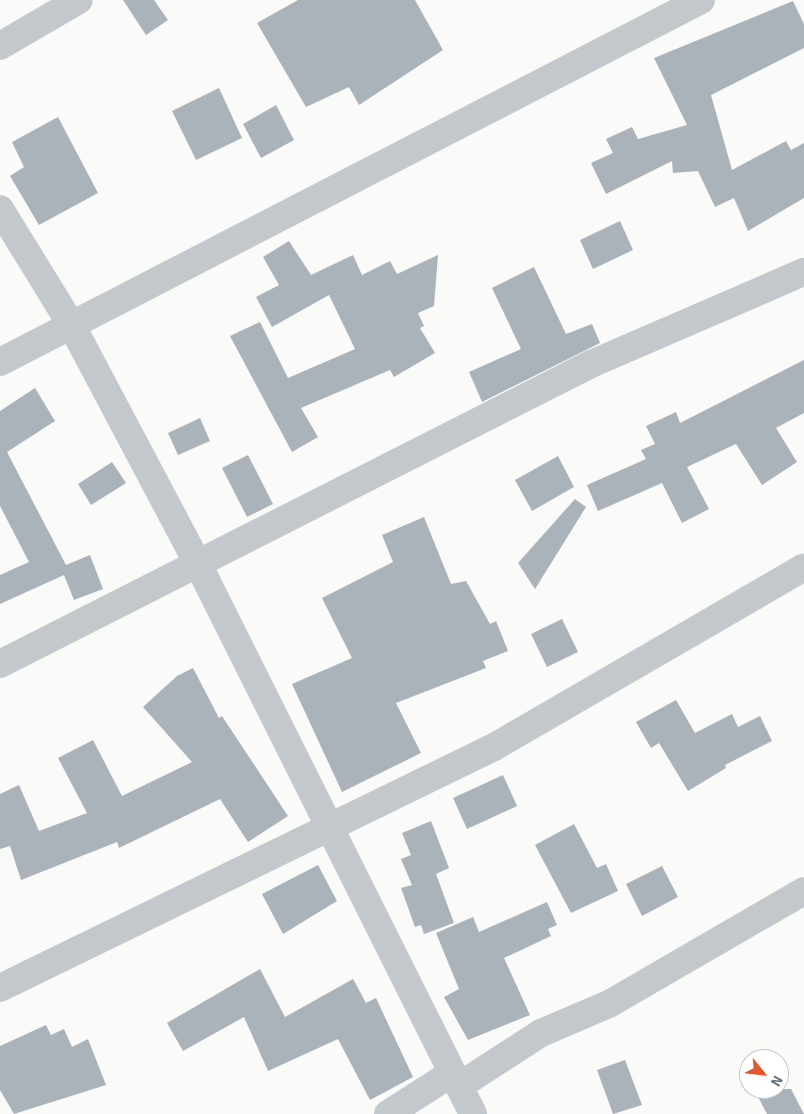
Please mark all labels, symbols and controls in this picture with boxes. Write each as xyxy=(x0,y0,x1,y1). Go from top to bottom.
north arrow xyxy=(739,1049,789,1099)
text: N xyxy=(767,1073,786,1089)

